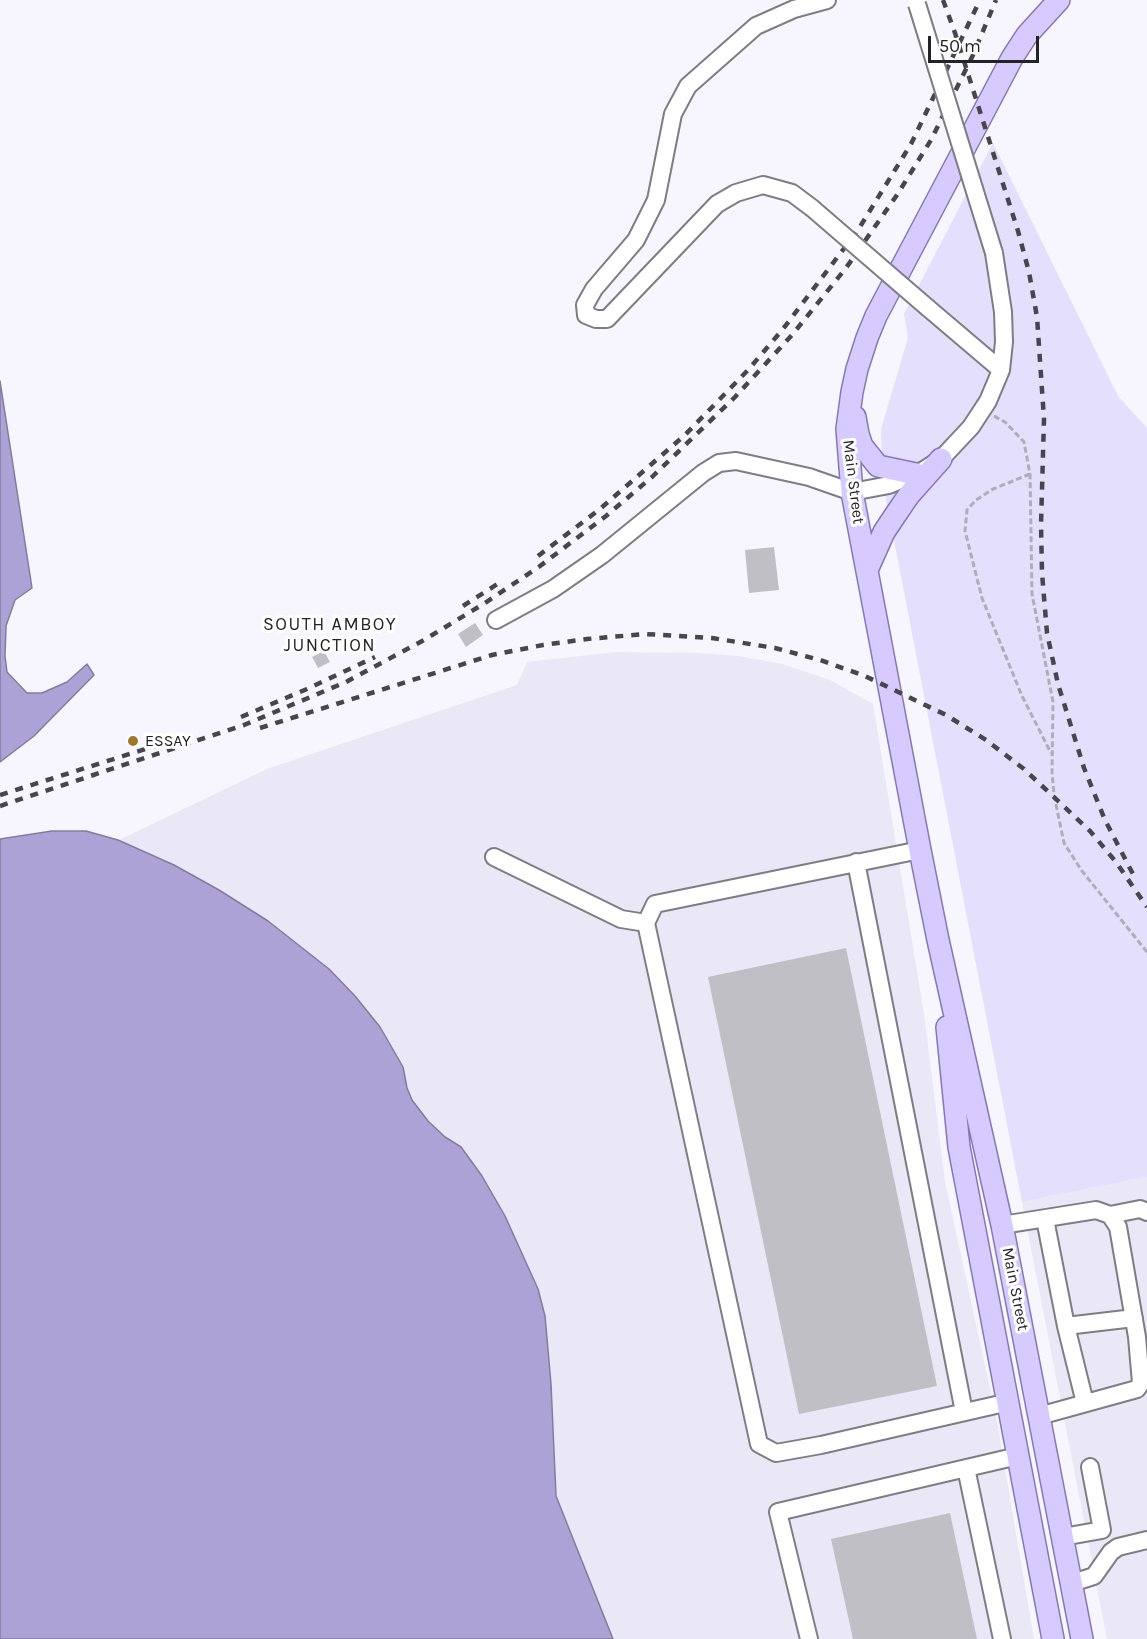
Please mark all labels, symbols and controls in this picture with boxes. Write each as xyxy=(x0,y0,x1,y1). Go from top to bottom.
scale bar xyxy=(931,24,1042,62)
text: 50 m xyxy=(939,35,981,57)
street label: Main Street xyxy=(838,439,868,525)
district label: SOUTH AMBOY JUNCTION xyxy=(263,614,397,656)
place label: ESSAY xyxy=(145,731,191,751)
marker: ESSAY xyxy=(126,734,140,748)
street label: Main Street xyxy=(998,1246,1032,1332)

